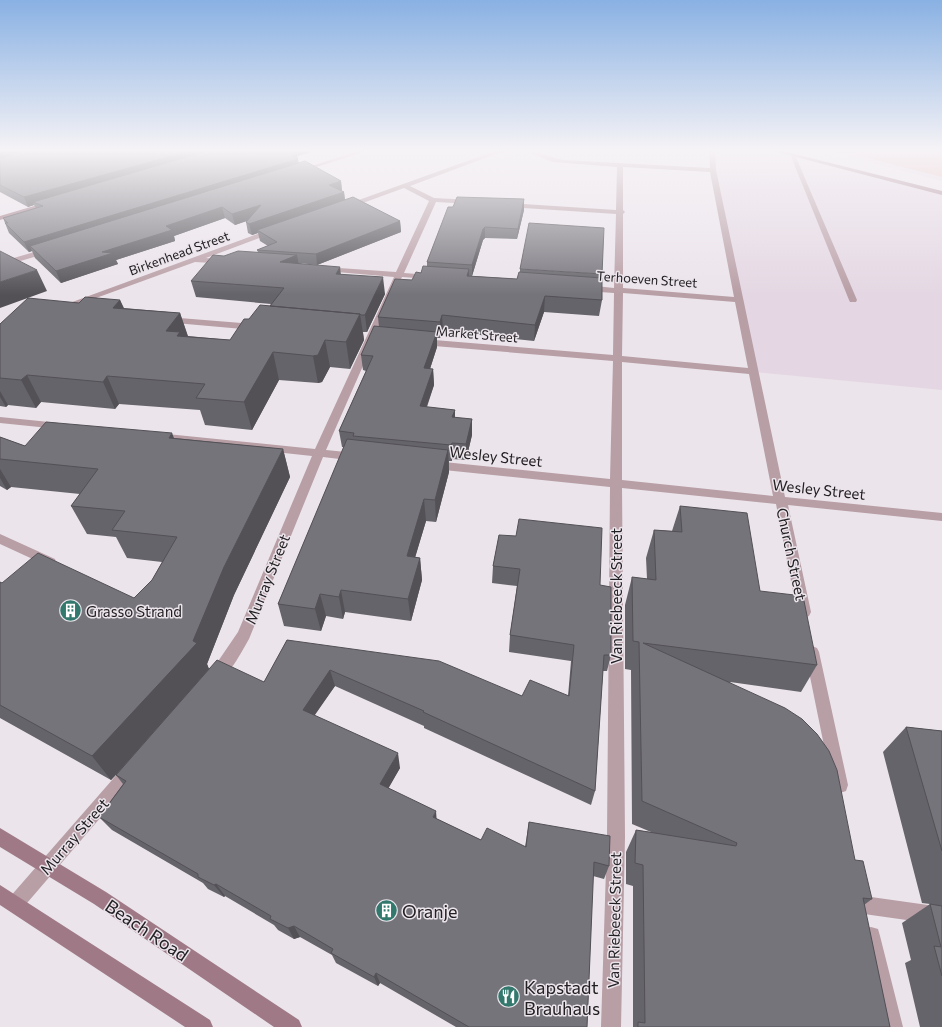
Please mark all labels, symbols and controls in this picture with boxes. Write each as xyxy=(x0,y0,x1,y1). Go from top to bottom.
street label: Birkenhead Street xyxy=(127,227,231,279)
street label: Terhoeven Street xyxy=(596,267,698,291)
street label: Market Street xyxy=(435,322,519,346)
street label: Wesley Street xyxy=(449,442,543,470)
street label: Wesley Street xyxy=(772,475,866,503)
street label: Church Street xyxy=(773,506,811,602)
street label: Van Riebeeck Street xyxy=(607,528,625,664)
street label: Murray Street xyxy=(241,531,293,627)
building icon: Grasso Strand xyxy=(57,598,83,624)
place label: Grasso Strand xyxy=(86,602,182,620)
street label: Murray Street xyxy=(36,794,112,878)
street label: Van Riebeeck Street xyxy=(604,852,624,988)
street label: Beach Road xyxy=(101,894,193,966)
building icon: Oranje xyxy=(373,898,399,924)
place label: Oranje xyxy=(402,900,458,922)
place label: Kapstadt Brauhaus xyxy=(524,976,600,1019)
restaurant icon: Kapstadt Brauhaus xyxy=(496,984,522,1010)

